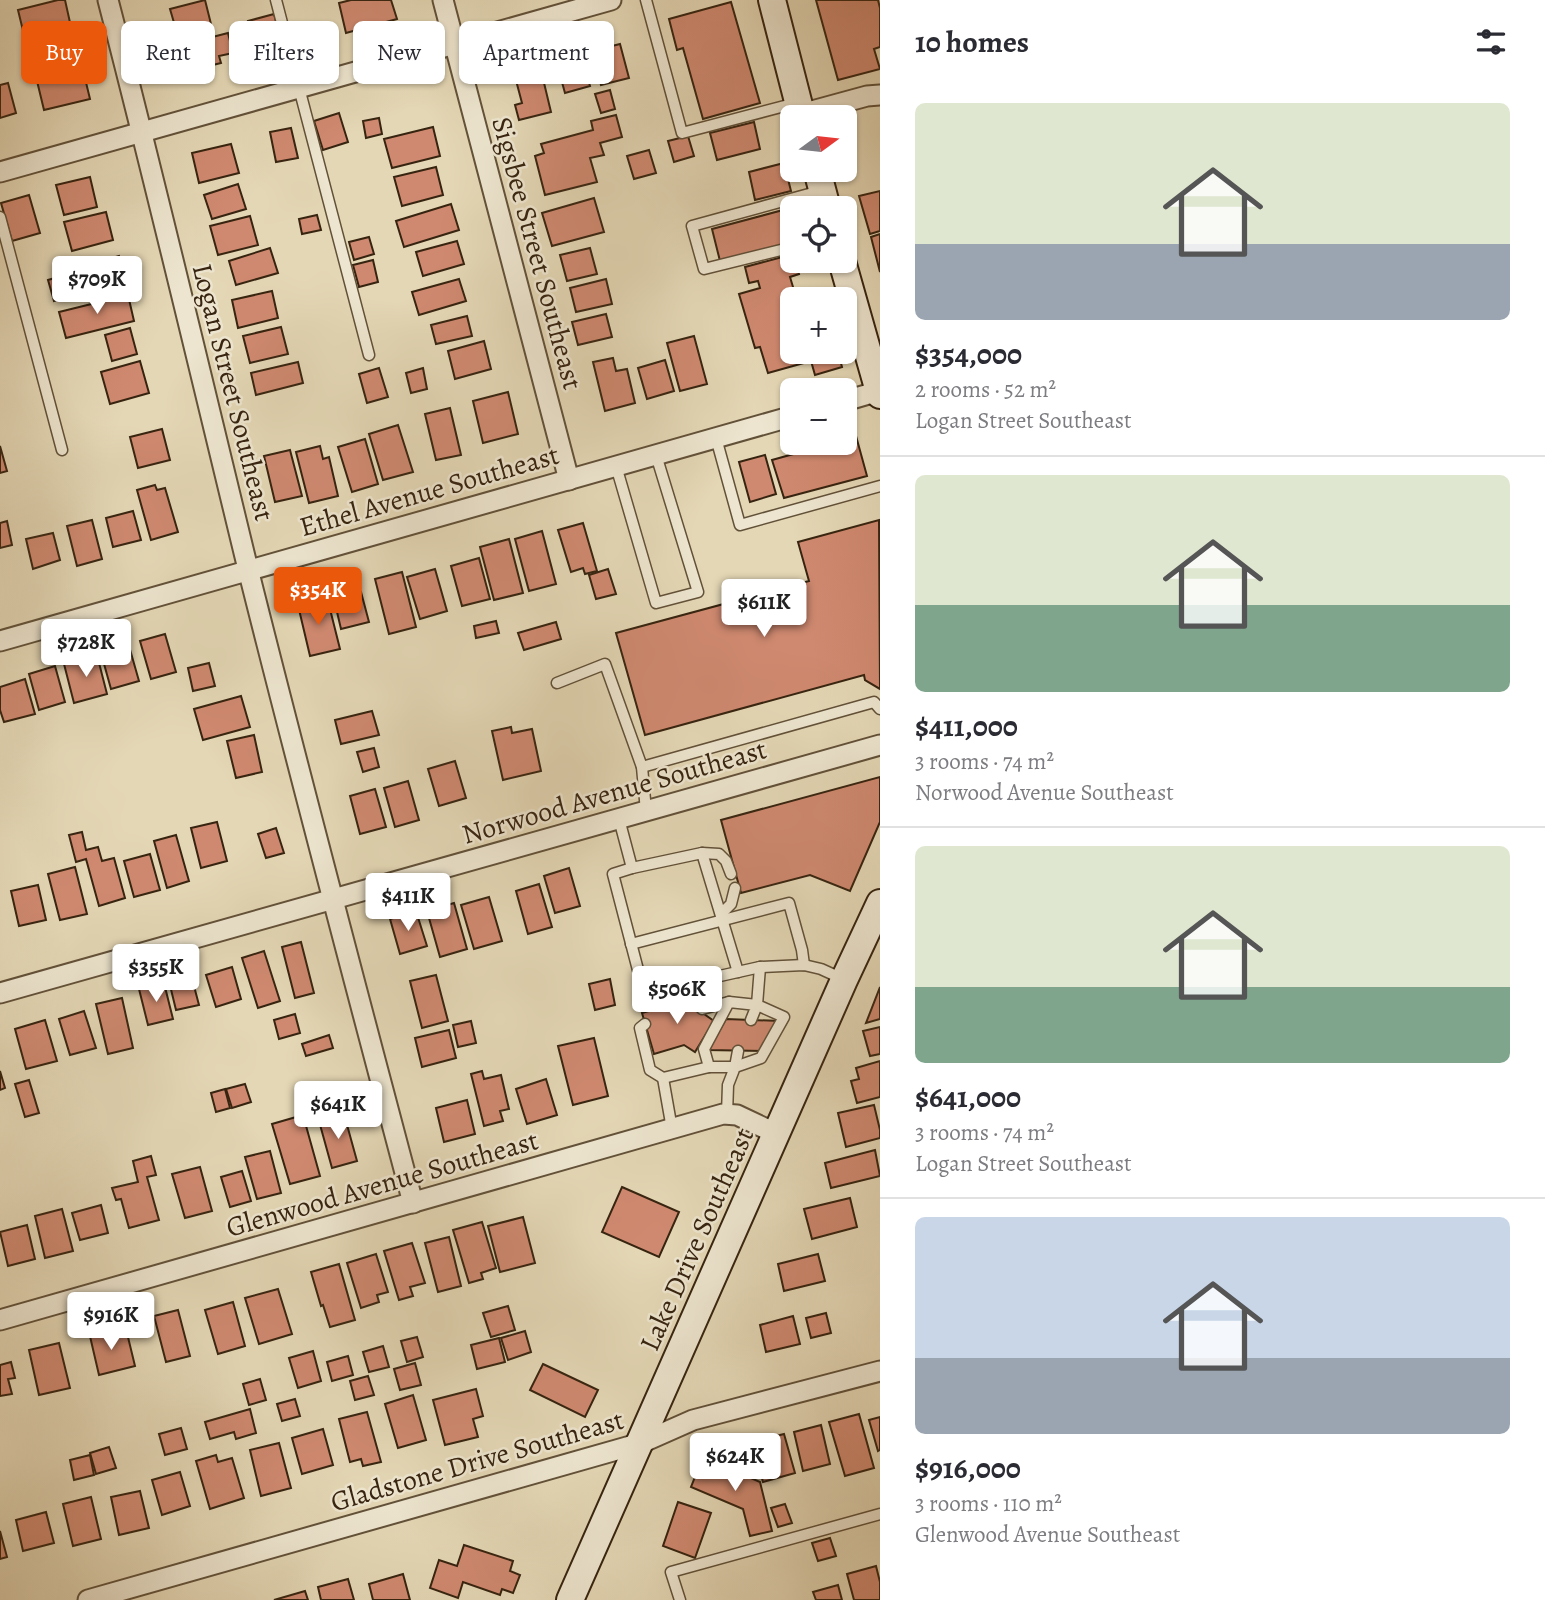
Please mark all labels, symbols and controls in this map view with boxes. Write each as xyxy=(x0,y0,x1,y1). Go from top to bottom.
chip: Buy xyxy=(21,21,107,84)
chip: Rent xyxy=(121,21,215,84)
chip: Filters xyxy=(229,21,339,84)
chip: New xyxy=(353,21,445,84)
chip: Apartment xyxy=(459,21,614,84)
text: 10 homes xyxy=(915,22,1029,62)
icon: filters xyxy=(1472,23,1510,61)
north arrow xyxy=(780,105,858,182)
map controls xyxy=(780,105,857,455)
street label: Sigsbee Street Southeast xyxy=(482,113,592,394)
icon: home xyxy=(1150,149,1276,275)
button: locate xyxy=(780,196,857,273)
pin: $709K xyxy=(48,256,146,316)
street label: Logan Street Southeast xyxy=(183,260,283,525)
text: $709K xyxy=(68,263,126,294)
button: + xyxy=(780,287,857,364)
text: $354,000 xyxy=(915,334,1022,374)
text: 2 rooms · 52 m² xyxy=(915,374,1056,405)
button: − xyxy=(780,378,857,455)
text: Logan Street Southeast xyxy=(915,405,1132,436)
street label: Ethel Avenue Southeast xyxy=(295,436,563,546)
icon: home xyxy=(1150,521,1276,647)
pin: $354K xyxy=(269,568,367,627)
text: $354K xyxy=(290,574,346,605)
pin: $611K xyxy=(715,580,813,639)
text: $611K xyxy=(737,586,791,617)
pin: $728K xyxy=(37,620,135,679)
text: $728K xyxy=(57,626,115,657)
text: $411,000 xyxy=(915,706,1018,746)
street label: Norwood Avenue Southeast xyxy=(458,730,771,854)
text: 3 rooms · 74 m² xyxy=(915,746,1054,777)
text: Norwood Avenue Southeast xyxy=(915,777,1174,808)
pin: $411K xyxy=(359,874,457,933)
text: $411K xyxy=(381,880,435,911)
icon: home xyxy=(1150,892,1276,1018)
pin: $355K xyxy=(107,944,205,1004)
text: $355K xyxy=(128,951,184,982)
pin: $506K xyxy=(628,967,726,1026)
text: $506K xyxy=(648,973,706,1004)
text: $641,000 xyxy=(915,1077,1021,1117)
pin: $641K xyxy=(289,1082,387,1141)
text: $641K xyxy=(310,1088,366,1119)
text: 3 rooms · 74 m² xyxy=(915,1117,1054,1148)
street label: Glenwood Avenue Southeast xyxy=(222,1121,543,1247)
street label: Lake Drive Southeast xyxy=(631,1122,763,1357)
text: Logan Street Southeast xyxy=(915,1148,1132,1179)
icon: home xyxy=(1150,1263,1276,1389)
pin: $916K xyxy=(62,1292,160,1352)
text: $916K xyxy=(83,1299,139,1330)
street label: Gladstone Drive Southeast xyxy=(326,1401,628,1521)
pin: $624K xyxy=(686,1434,784,1493)
text: $624K xyxy=(706,1440,764,1471)
text: $916,000 xyxy=(915,1448,1021,1488)
text: 3 rooms · 110 m² xyxy=(915,1488,1062,1519)
text: Glenwood Avenue Southeast xyxy=(915,1519,1180,1550)

